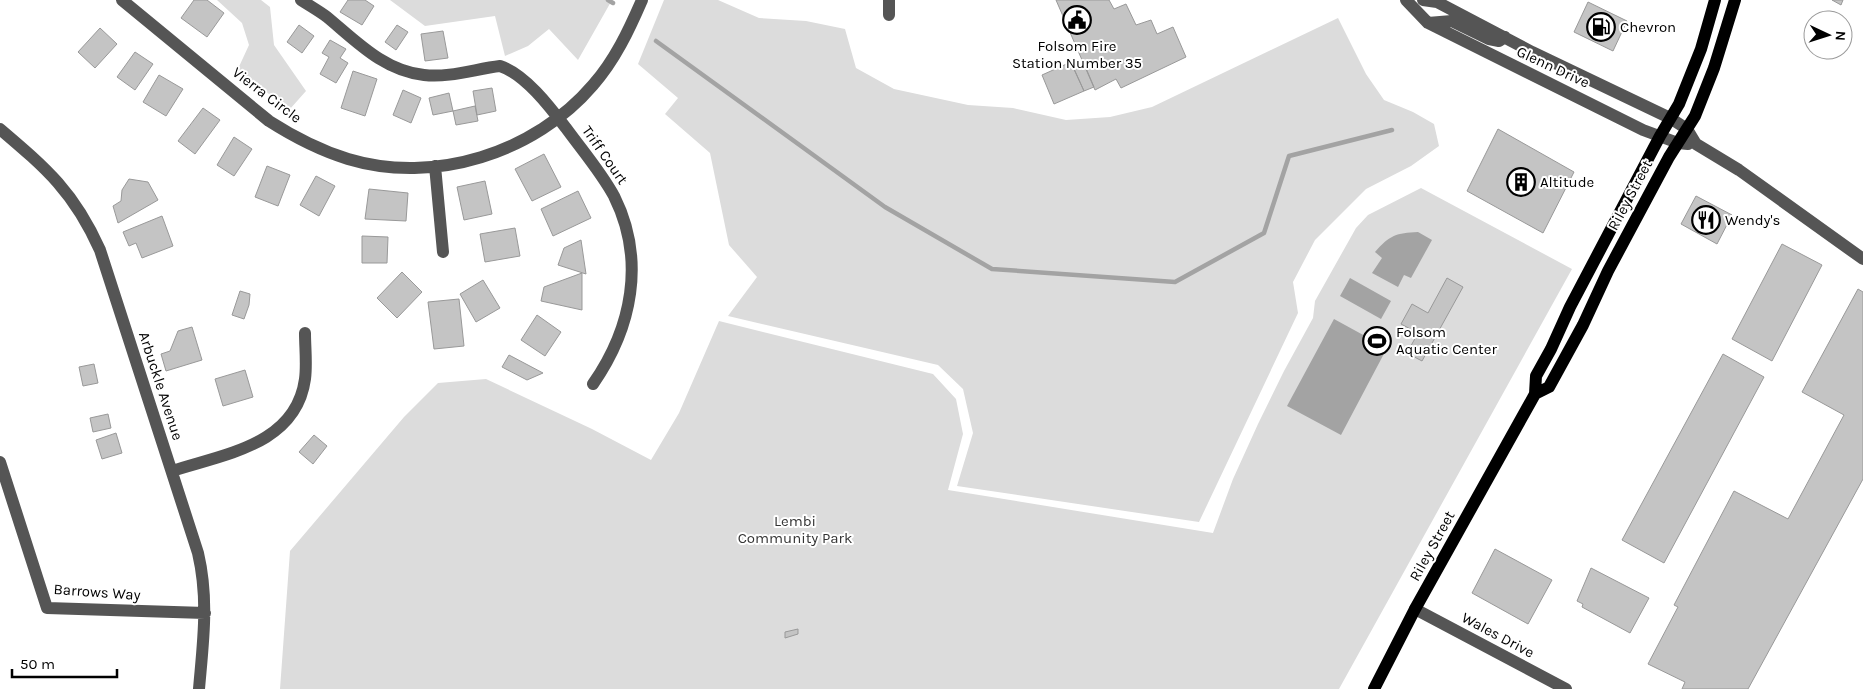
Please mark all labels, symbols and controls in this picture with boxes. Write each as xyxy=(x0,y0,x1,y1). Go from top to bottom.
public building icon: Folsom Fire Station Number 35 xyxy=(1062,5,1092,35)
north arrow xyxy=(1803,10,1853,60)
fuel station icon: Chevron xyxy=(1586,12,1616,42)
place label: Chevron xyxy=(1620,18,1676,36)
text: N xyxy=(1832,30,1849,41)
place label: Folsom Fire Station Number 35 xyxy=(1012,37,1142,72)
street label: Glenn Drive xyxy=(1514,42,1592,92)
street label: Vierra Circle xyxy=(229,63,305,127)
street label: Triff Court xyxy=(578,122,632,188)
street label: Riley Street xyxy=(1604,156,1656,233)
building icon: Altitude xyxy=(1506,167,1536,197)
place label: Altitude xyxy=(1540,173,1594,191)
restaurant icon: Wendy's xyxy=(1691,205,1721,235)
place label: Wendy's xyxy=(1725,211,1780,229)
place label: Folsom Aquatic Center xyxy=(1396,323,1497,358)
sports icon: Folsom Aquatic Center xyxy=(1362,326,1392,356)
street label: Arbuckle Avenue xyxy=(135,329,187,443)
street label: Riley Street xyxy=(1405,508,1459,584)
park label: Lembi Community Park xyxy=(738,512,852,547)
street label: Barrows Way xyxy=(53,580,141,604)
street label: Wales Drive xyxy=(1459,608,1537,662)
scale bar xyxy=(12,646,118,678)
text: 50 m xyxy=(20,655,55,673)

